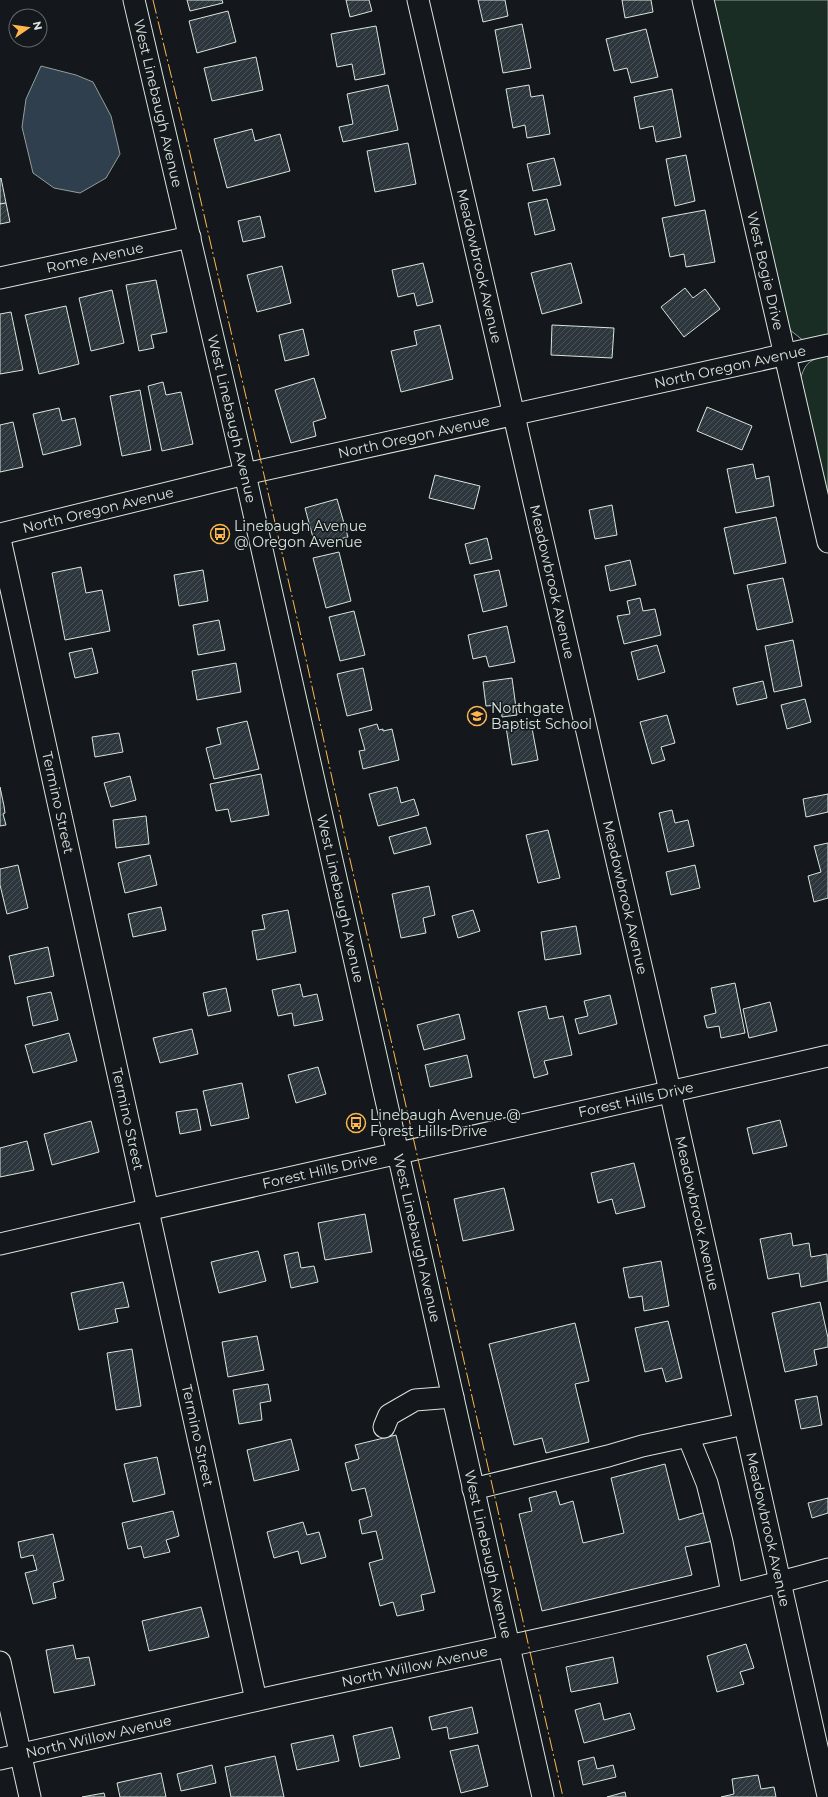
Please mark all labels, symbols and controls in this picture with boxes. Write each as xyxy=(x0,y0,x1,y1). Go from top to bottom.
north arrow xyxy=(8,8,48,48)
street label: West Linebaugh Avenue xyxy=(130,17,187,189)
text: N xyxy=(30,20,46,32)
street label: Meadowbrook Avenue xyxy=(453,187,506,345)
street label: West Bogie Drive xyxy=(743,210,788,332)
street label: Rome Avenue xyxy=(45,238,145,277)
street label: West Linebaugh Avenue xyxy=(204,333,260,505)
street label: North Oregon Avenue xyxy=(652,341,808,392)
street label: North Oregon Avenue xyxy=(336,411,491,462)
street label: North Oregon Avenue xyxy=(21,483,175,537)
street label: Meadowbrook Avenue xyxy=(526,503,579,661)
place label: Linebaugh Avenue @ Oregon Avenue xyxy=(234,517,367,551)
bus stop icon: Linebaugh Avenue @ Oregon Avenue xyxy=(209,523,231,545)
place label: Northgate Baptist School xyxy=(491,699,592,733)
school or university icon: Northgate Baptist School xyxy=(466,705,488,727)
street label: Termino Street xyxy=(38,750,78,856)
street label: West Linebaugh Avenue xyxy=(313,813,368,985)
street label: Meadowbrook Avenue xyxy=(599,819,652,976)
street label: Termino Street xyxy=(108,1066,148,1172)
street label: Forest Hills Drive xyxy=(576,1078,695,1121)
place label: Linebaugh Avenue @ Forest Hills Drive xyxy=(370,1106,521,1140)
bus stop icon: Linebaugh Avenue @ Forest Hills Drive xyxy=(345,1112,367,1134)
street label: Meadowbrook Avenue xyxy=(671,1134,723,1292)
street label: Forest Hills Drive xyxy=(260,1149,379,1193)
street label: West Linebaugh Avenue xyxy=(389,1152,445,1324)
street label: Termino Street xyxy=(178,1383,218,1489)
street label: Meadowbrook Avenue xyxy=(742,1450,794,1608)
street label: West Linebaugh Avenue xyxy=(461,1468,516,1640)
street label: North Willow Avenue xyxy=(340,1642,489,1691)
street label: North Willow Avenue xyxy=(24,1711,173,1762)

